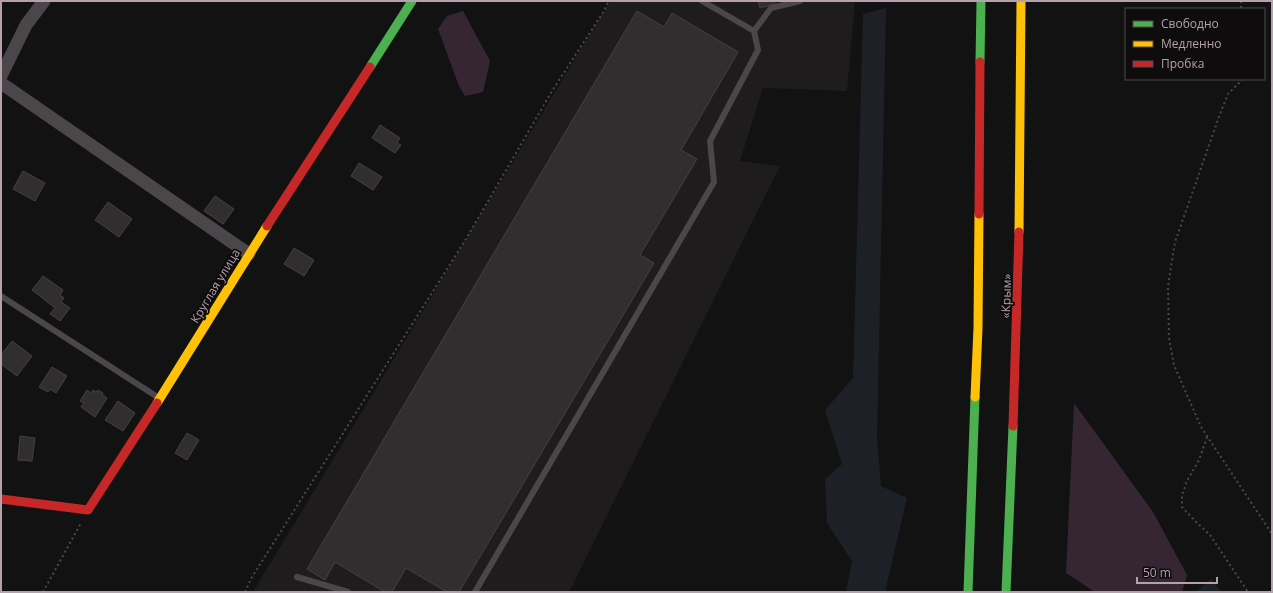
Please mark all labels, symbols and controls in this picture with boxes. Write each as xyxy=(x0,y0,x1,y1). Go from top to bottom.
legend xyxy=(1125,8,1265,80)
text: Свободно xyxy=(1161,15,1219,32)
text: Медленно xyxy=(1161,35,1221,52)
text: Пробка xyxy=(1161,55,1204,72)
street label: Круглая улица xyxy=(186,246,244,326)
street label: «Крым» xyxy=(997,273,1015,319)
scale bar xyxy=(1137,559,1217,585)
text: 50 m xyxy=(1143,564,1171,581)

